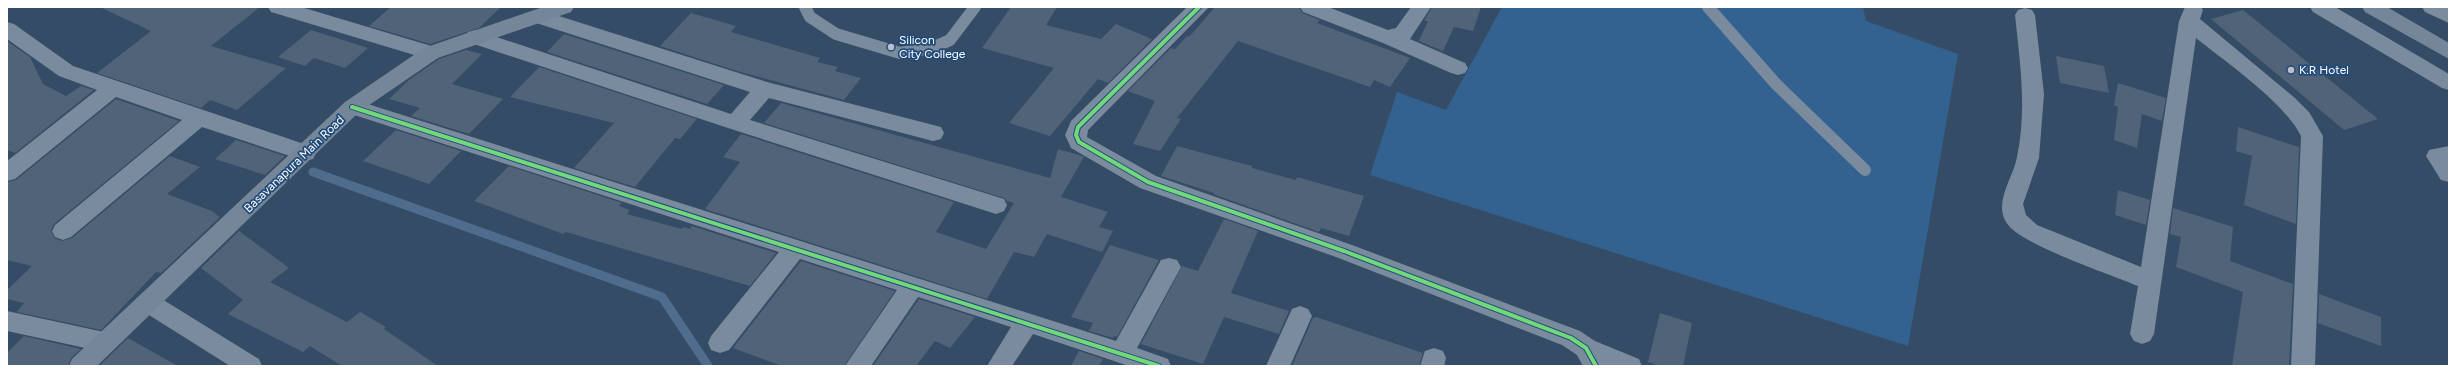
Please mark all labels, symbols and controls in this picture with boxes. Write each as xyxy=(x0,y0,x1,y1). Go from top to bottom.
place label: Silicon City College xyxy=(899,33,966,61)
marker: Silicon City College xyxy=(886,42,896,52)
place label: K.R Hotel xyxy=(2299,63,2349,77)
marker: K.R Hotel xyxy=(2286,65,2296,75)
street label: Basavanapura Main Road xyxy=(241,113,347,215)

